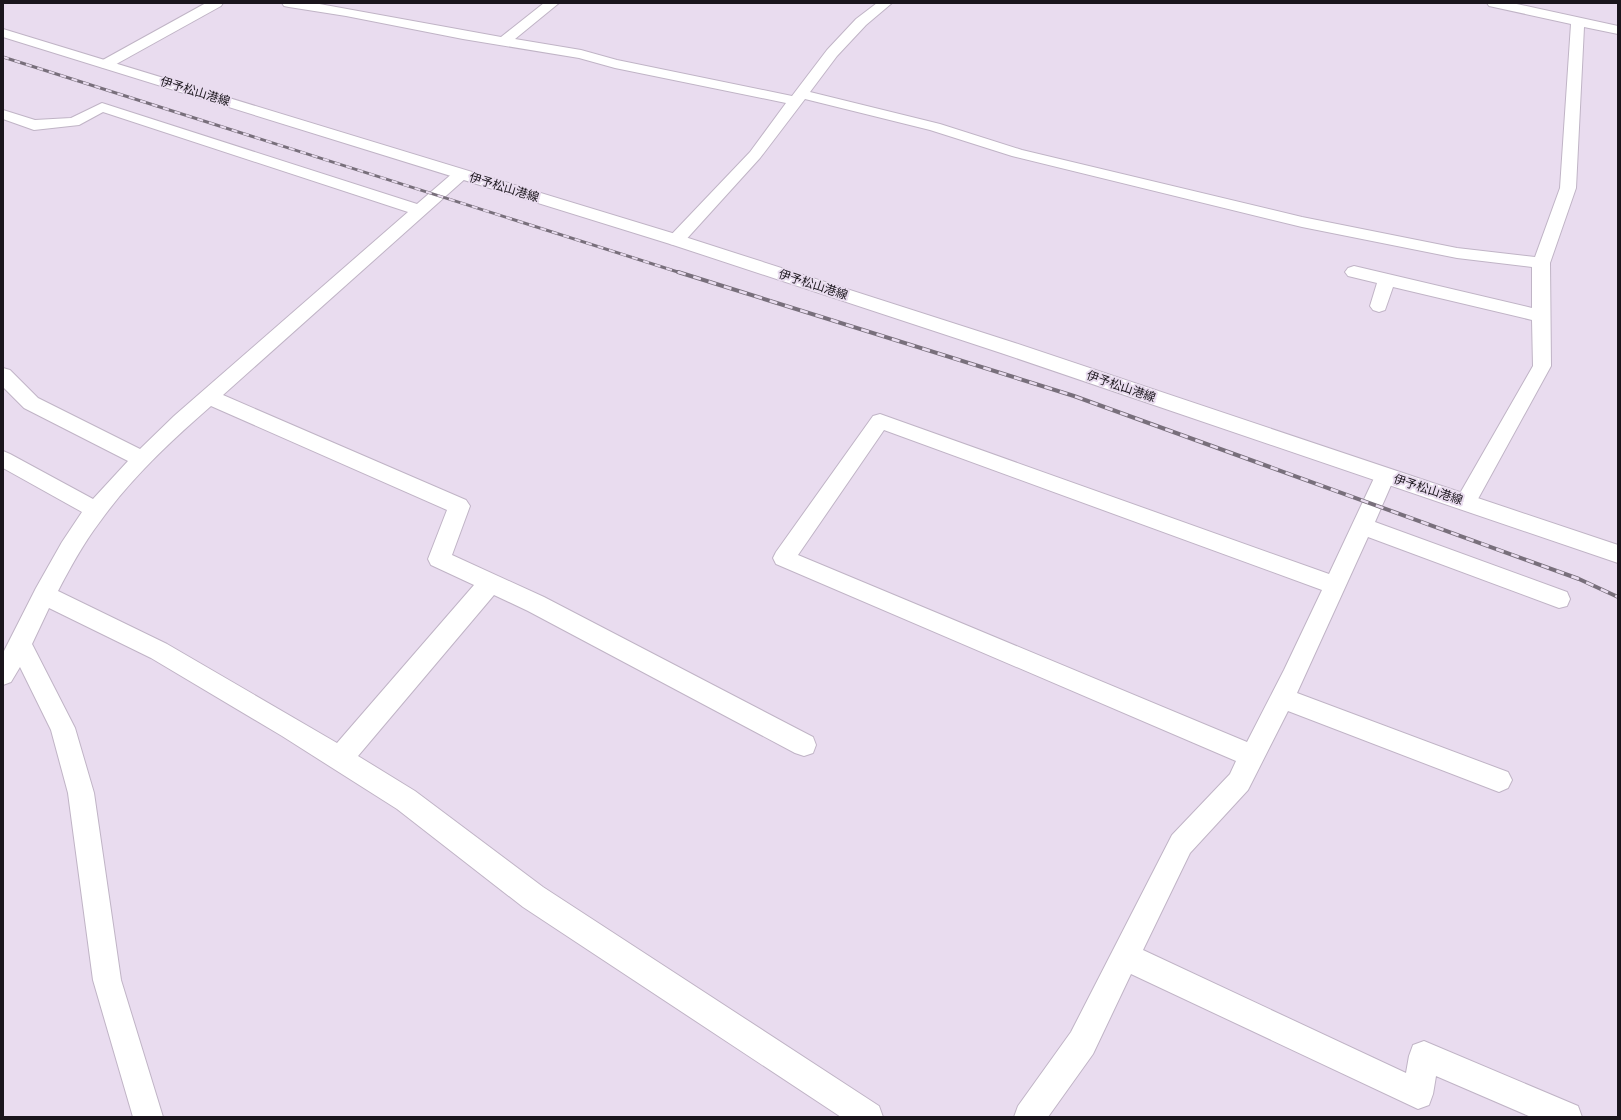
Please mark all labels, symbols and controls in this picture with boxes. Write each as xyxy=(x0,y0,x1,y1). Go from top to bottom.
street label: 伊予松山港線 xyxy=(158,74,232,110)
street label: 伊予松山港線 xyxy=(467,170,541,206)
street label: 伊予松山港線 xyxy=(776,267,850,303)
street label: 伊予松山港線 xyxy=(1085,368,1157,406)
street label: 伊予松山港線 xyxy=(1391,472,1465,508)

